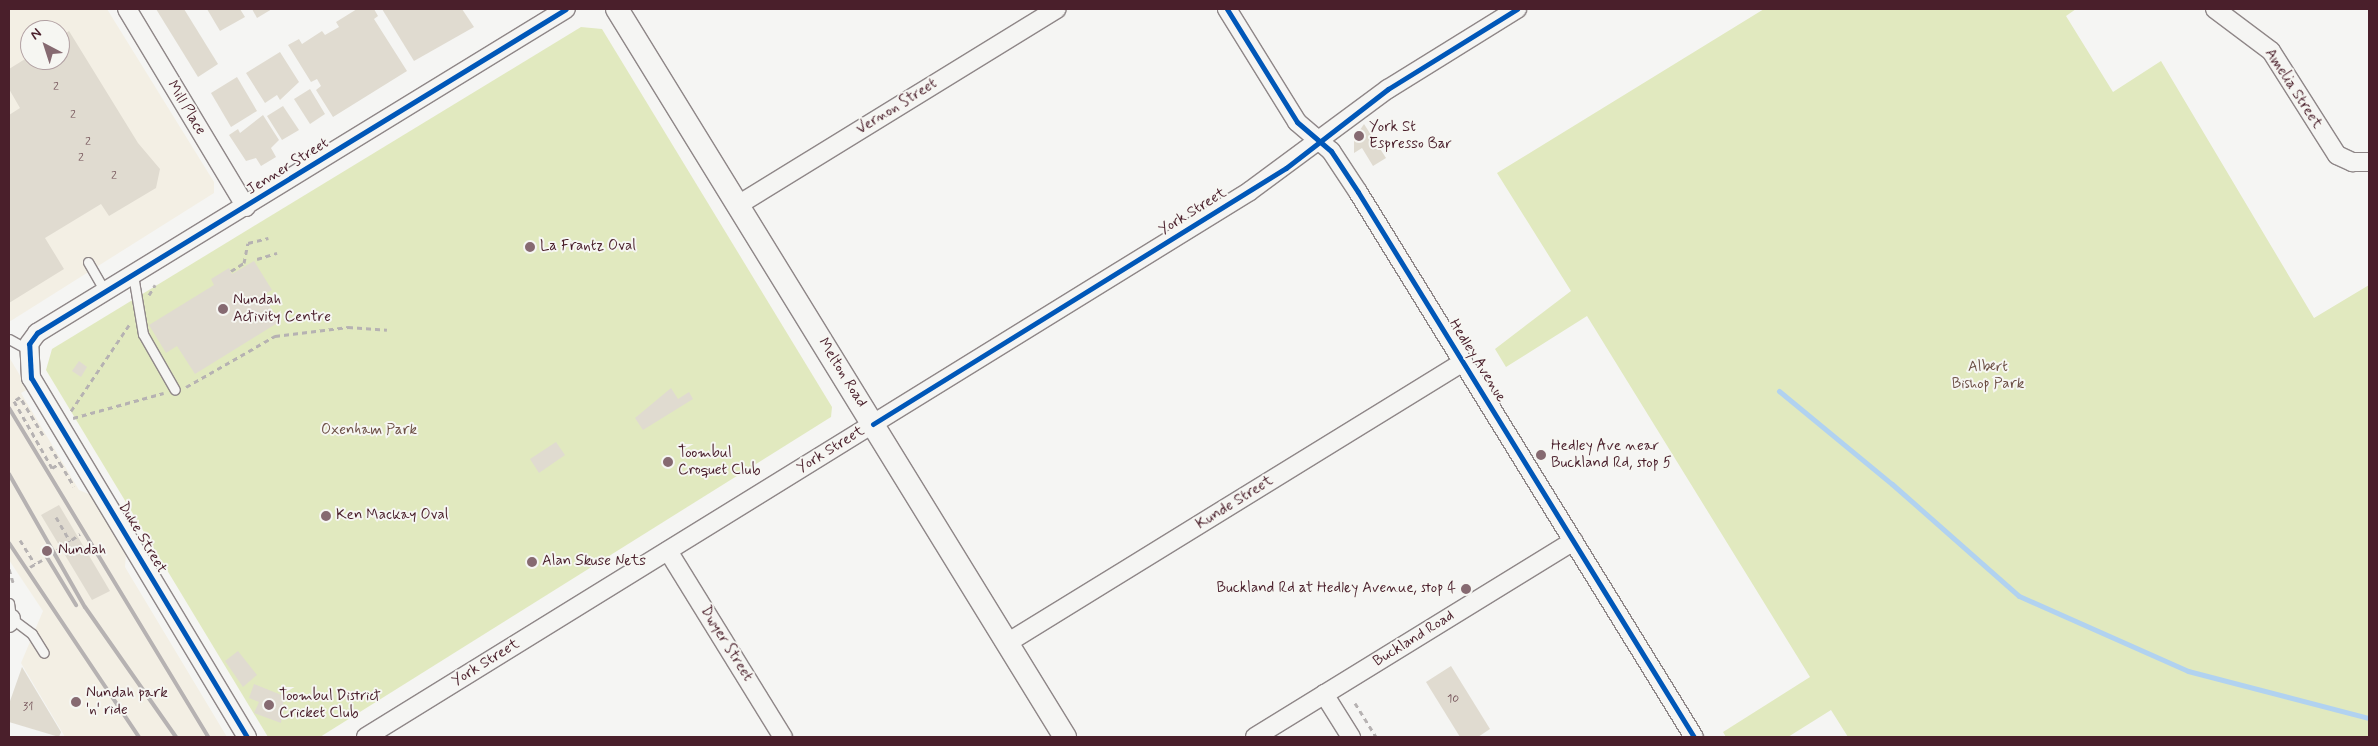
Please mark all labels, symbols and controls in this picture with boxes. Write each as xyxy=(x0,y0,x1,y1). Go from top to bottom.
north arrow xyxy=(20,20,70,70)
text: N xyxy=(27,24,45,44)
street label: Amelia Street xyxy=(2260,46,2326,132)
street label: Vernon Street xyxy=(852,74,942,140)
street label: Mill Place xyxy=(163,78,209,138)
house number: 2 xyxy=(53,81,59,95)
house number: 2 xyxy=(70,109,76,123)
place label: York St Espresso Bar xyxy=(1369,118,1451,153)
marker: York St Espresso Bar xyxy=(1353,130,1365,142)
street label: Jenner Street xyxy=(243,134,333,200)
house number: 2 xyxy=(85,136,91,150)
house number: 2 xyxy=(78,152,84,166)
house number: 2 xyxy=(111,170,117,184)
street label: York Street xyxy=(1156,184,1230,240)
place label: La Frantz Oval xyxy=(540,238,643,256)
marker: La Frantz Oval xyxy=(524,241,536,253)
place label: Nundah Activity Centre xyxy=(233,291,331,326)
marker: Nundah Activity Centre xyxy=(217,303,229,315)
street label: Hedley Avenue xyxy=(1445,317,1509,405)
street label: Melton Road xyxy=(814,335,870,411)
park label: Albert Bishop Park xyxy=(1952,358,2024,393)
park label: Oxenham Park xyxy=(321,422,417,440)
street label: York Street xyxy=(794,422,868,478)
place label: Hedley Ave near Buckland Rd, stop 5 xyxy=(1551,437,1672,472)
place label: Toombul Croquet Club xyxy=(678,444,761,479)
marker: Hedley Ave near Buckland Rd, stop 5 xyxy=(1535,449,1547,461)
marker: Toombul Croquet Club xyxy=(662,456,674,468)
street label: Kunde Street xyxy=(1193,472,1277,534)
street label: Duke Street xyxy=(114,499,170,577)
place label: Ken Mackay Oval xyxy=(336,507,448,525)
marker: Ken Mackay Oval xyxy=(320,510,332,522)
place label: Nundah xyxy=(58,542,106,560)
marker: Nundah xyxy=(40,544,54,558)
place label: Alan Skuse Nets xyxy=(542,553,644,571)
marker: Alan Skuse Nets xyxy=(526,556,538,568)
place label: Buckland Rd at Hedley Avenue, stop 4 xyxy=(1219,580,1456,598)
marker: Buckland Rd at Hedley Avenue, stop 4 xyxy=(1460,583,1472,595)
street label: Dwyer Street xyxy=(695,602,757,686)
street label: Buckland Road xyxy=(1370,607,1458,671)
street label: York Street xyxy=(449,635,523,691)
place label: Nundah park 'n' ride xyxy=(86,684,166,719)
place label: Toombul District Cricket Club xyxy=(279,687,381,722)
house number: 10 xyxy=(1447,693,1459,707)
marker: Nundah park 'n' ride xyxy=(70,696,82,708)
marker: Toombul District Cricket Club xyxy=(263,699,275,711)
house number: 31 xyxy=(23,701,33,715)

